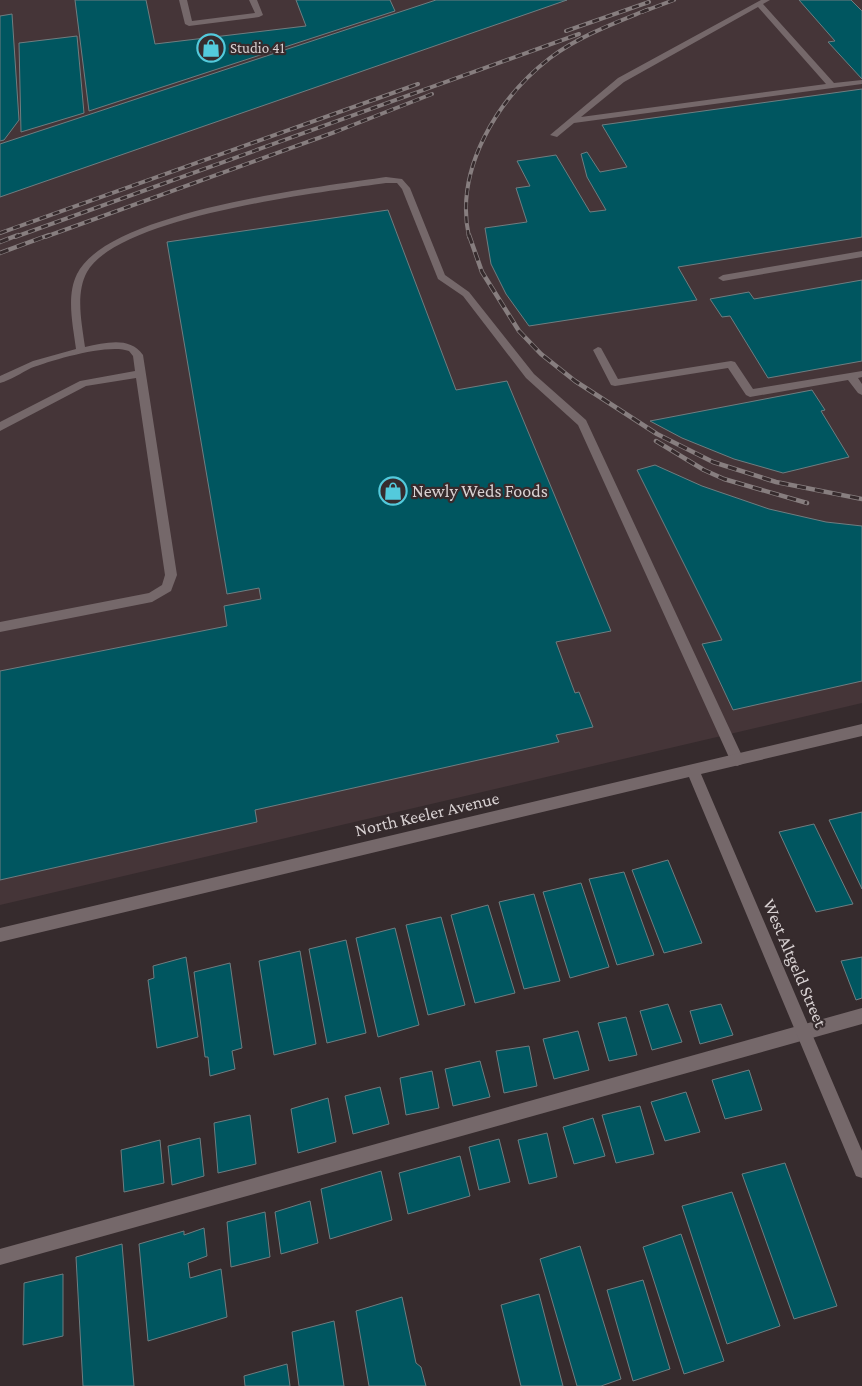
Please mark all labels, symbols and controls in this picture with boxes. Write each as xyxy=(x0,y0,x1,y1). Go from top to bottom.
shop icon: Studio 41 xyxy=(196,33,226,63)
place label: Studio 41 xyxy=(230,40,285,56)
shop icon: Newly Weds Foods xyxy=(378,476,408,506)
place label: Newly Weds Foods xyxy=(412,481,548,501)
street label: North Keeler Avenue xyxy=(353,788,501,840)
street label: West Altgeld Street xyxy=(759,896,831,1031)

